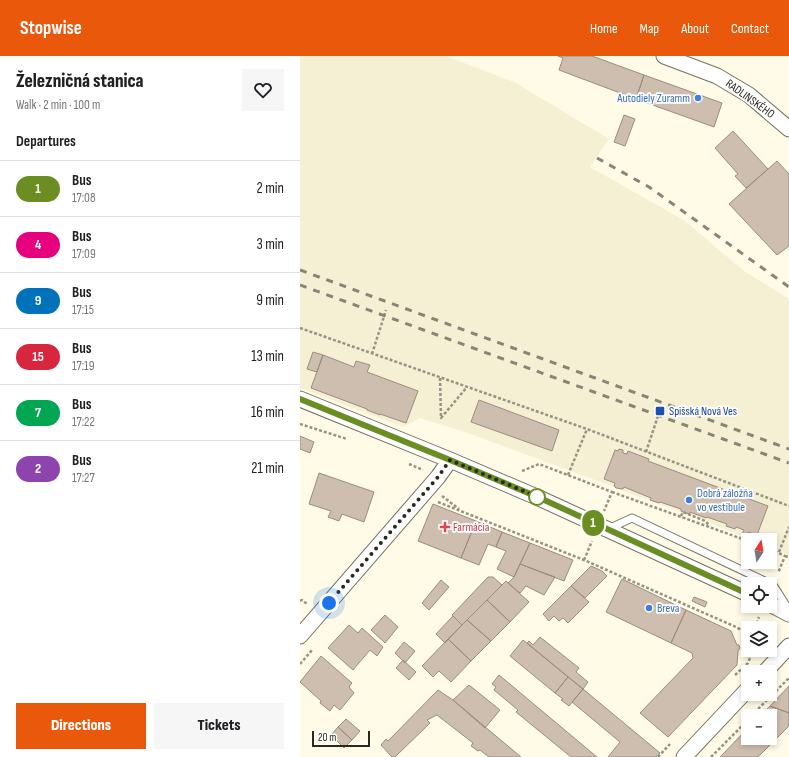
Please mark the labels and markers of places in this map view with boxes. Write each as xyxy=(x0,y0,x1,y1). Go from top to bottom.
place label: Autodiely Zuramm xyxy=(616,91,690,106)
marker: Autodiely Zuramm xyxy=(693,93,703,103)
place label: Spišská Nová Ves xyxy=(669,404,737,419)
marker: Spišská Nová Ves xyxy=(654,405,666,417)
place label: Dobrá záložňa vo vestibule xyxy=(697,486,753,515)
unlabelled marker xyxy=(528,488,546,506)
marker: Dobrá záložňa vo vestibule xyxy=(684,495,694,505)
place label: Farmácia xyxy=(453,520,490,535)
marker: Farmácia xyxy=(440,522,450,532)
place label: Breva xyxy=(657,601,680,616)
marker: Breva xyxy=(644,603,654,613)

